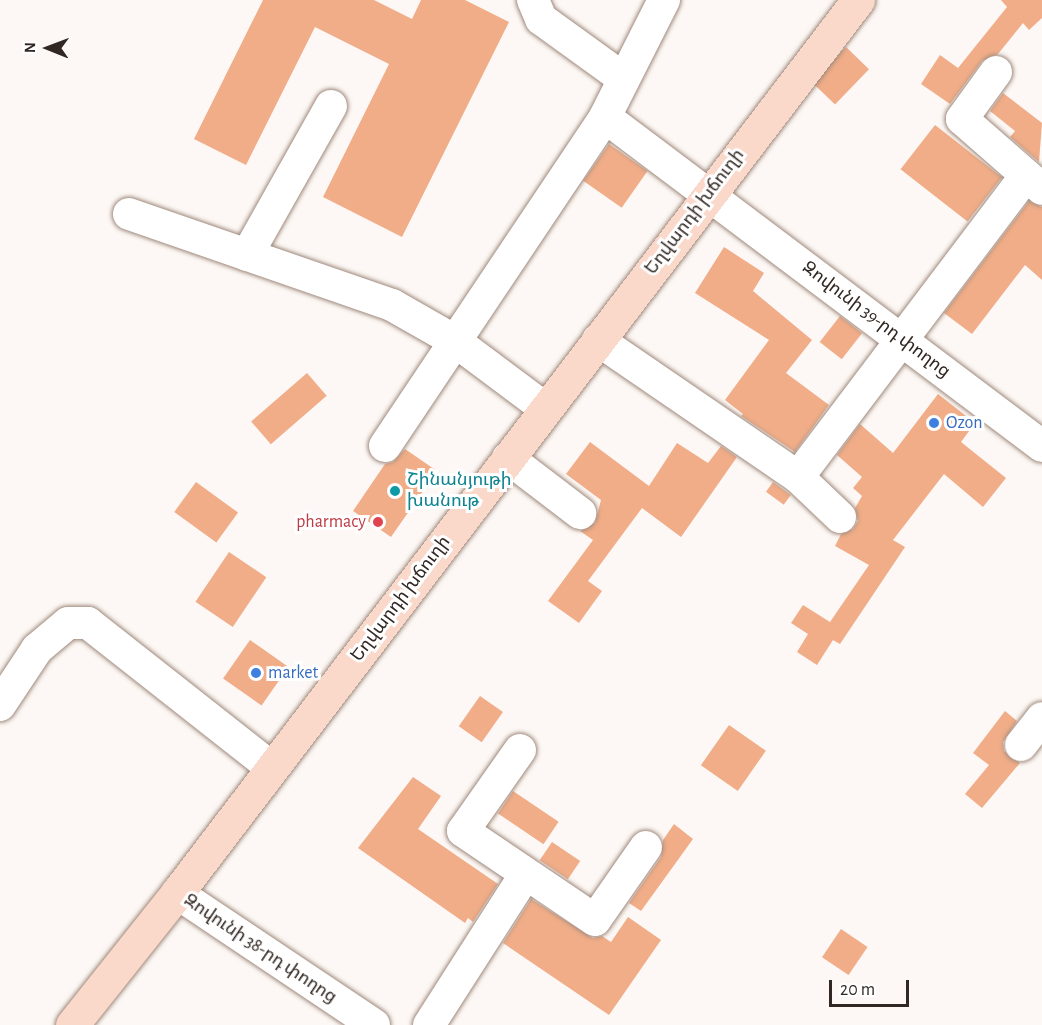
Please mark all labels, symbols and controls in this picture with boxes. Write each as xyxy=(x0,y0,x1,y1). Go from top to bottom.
north arrow xyxy=(18,18,78,78)
text: N xyxy=(22,42,38,53)
street label: Եղվարդի խճուղի xyxy=(641,145,749,279)
street label: Զովունի 39-րդ փողոց xyxy=(798,257,954,383)
place label: Ozon xyxy=(946,412,983,434)
marker: Ozon xyxy=(927,416,941,430)
place label: Շինանյութի խանութ xyxy=(407,470,511,512)
marker: Շինանյութի խանութ xyxy=(388,484,402,498)
place label: pharmacy xyxy=(296,511,366,533)
marker: pharmacy xyxy=(371,515,385,529)
street label: Եղվարդի խճուղի xyxy=(347,532,455,666)
place label: market xyxy=(268,662,318,684)
marker: market xyxy=(249,666,263,680)
street label: Զովունի 38-րդ փողոց xyxy=(179,890,341,1008)
scale bar xyxy=(832,968,912,1006)
text: 20 m xyxy=(840,981,875,999)

